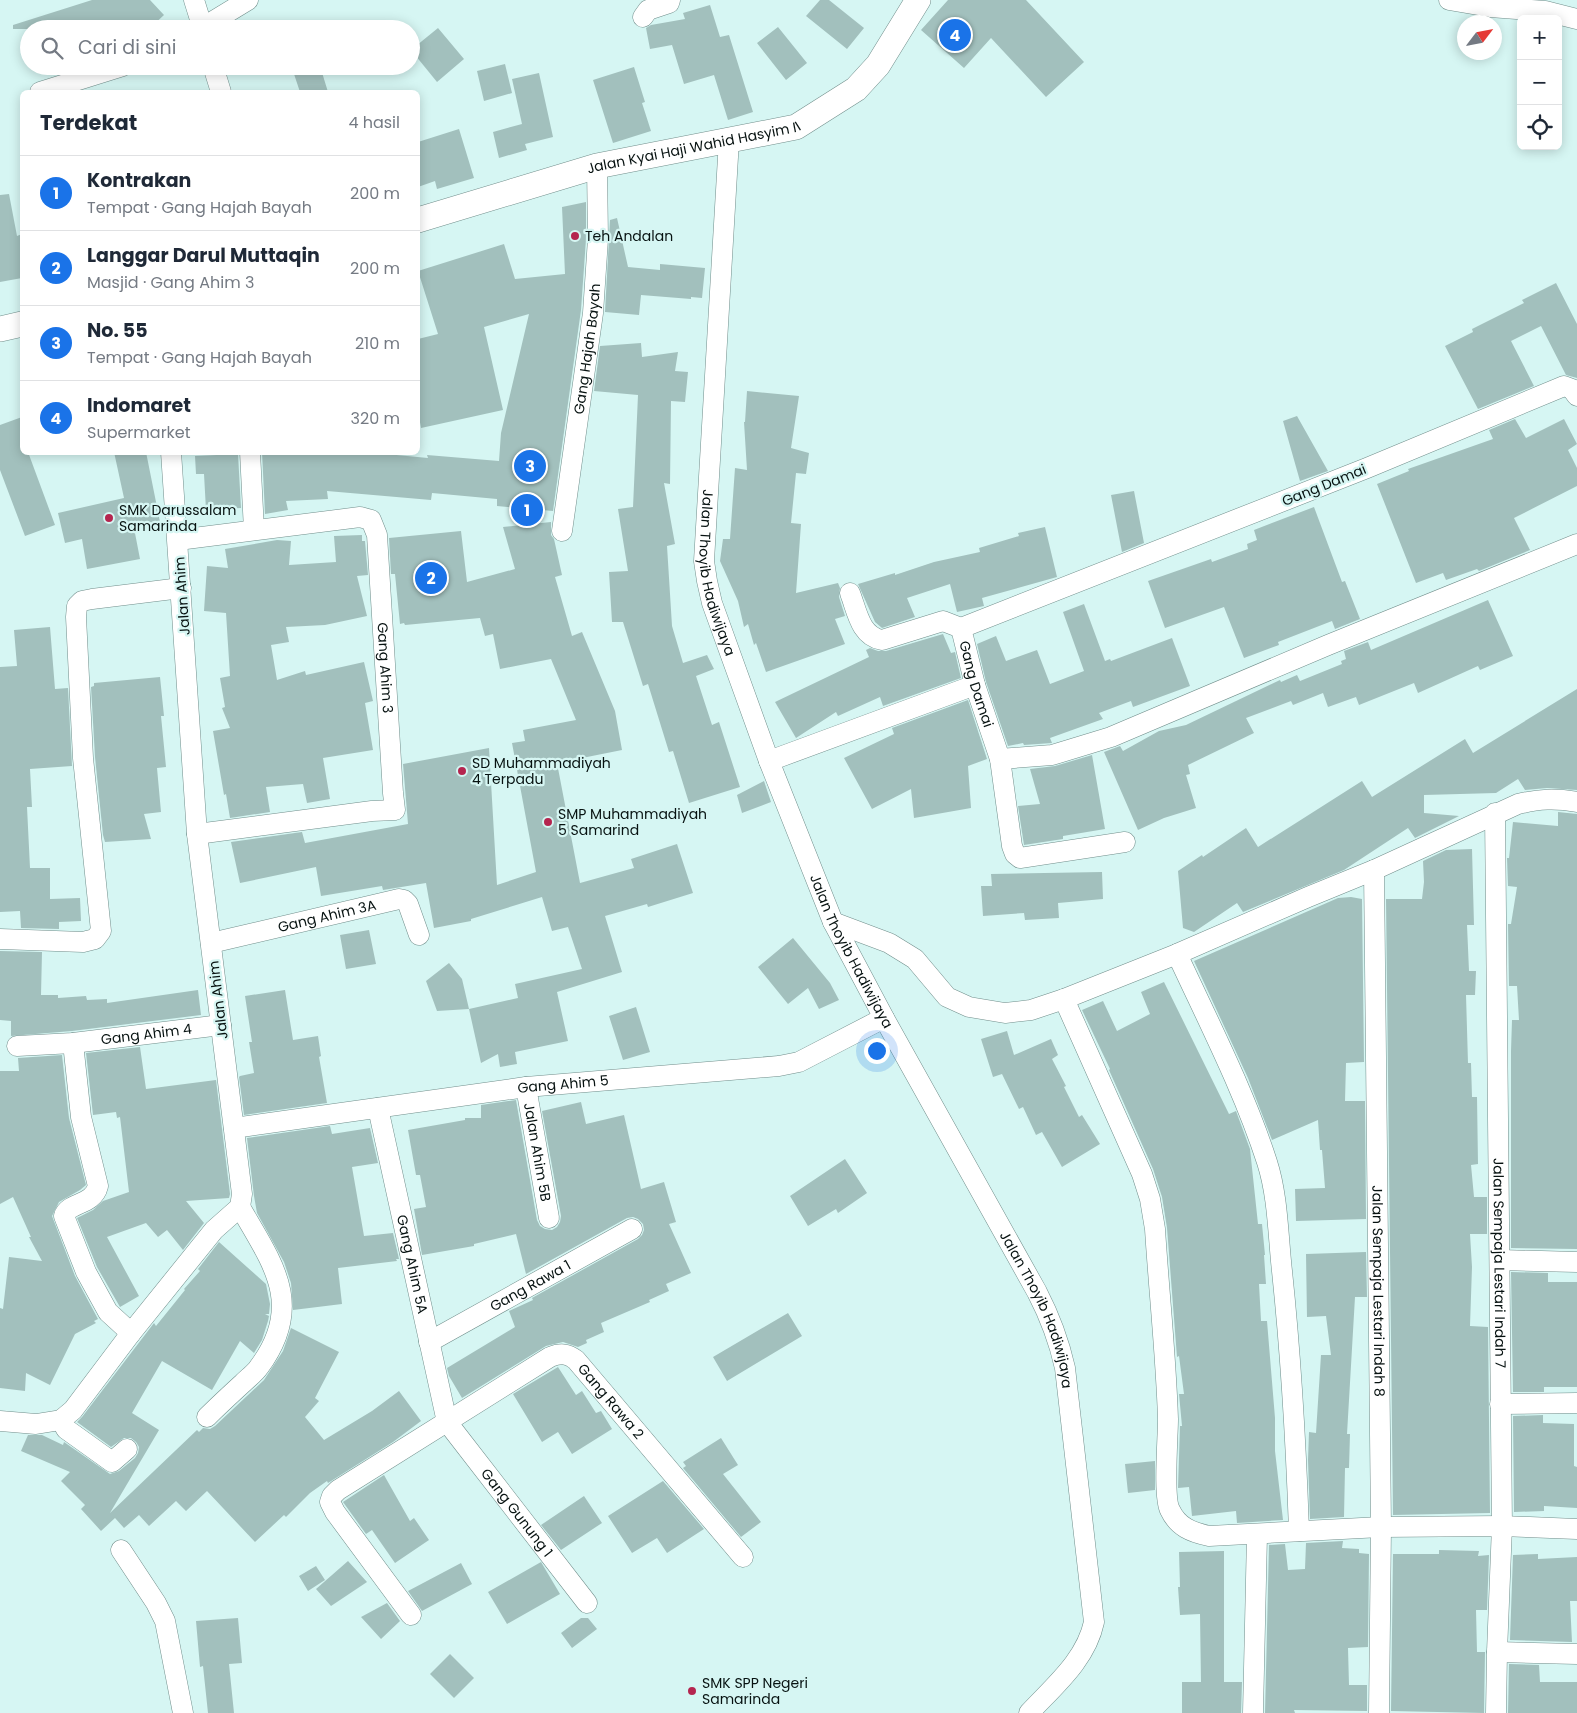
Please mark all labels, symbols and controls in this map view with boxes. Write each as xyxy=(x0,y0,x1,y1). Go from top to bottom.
north arrow xyxy=(1457,15,1502,60)
map controls xyxy=(1517,15,1562,150)
button: + xyxy=(1517,15,1562,60)
pin: 4 xyxy=(939,16,971,54)
search box xyxy=(20,20,420,75)
icon: search xyxy=(38,34,66,62)
text: Cari di sini xyxy=(78,34,176,61)
button: − xyxy=(1517,60,1562,105)
button: locate xyxy=(1517,105,1562,150)
text: Terdekat xyxy=(40,108,137,137)
text: 4 hasil xyxy=(348,111,400,134)
street label: Jalan Kyai Haji Wahid Hasyim II xyxy=(584,117,805,179)
text: Kontrakan xyxy=(87,167,191,194)
text: 1 xyxy=(53,182,59,205)
text: 200 m xyxy=(350,182,400,205)
text: Tempat · Gang Hajah Bayah xyxy=(87,196,312,219)
place label: Teh Andalan xyxy=(585,226,673,246)
marker: Teh Andalan xyxy=(569,230,581,242)
text: Langgar Darul Muttaqin xyxy=(87,242,320,269)
text: 2 xyxy=(51,257,61,280)
text: 200 m xyxy=(350,257,400,280)
text: Masjid · Gang Ahim 3 xyxy=(87,271,254,294)
street label: Gang Hajah Bayah xyxy=(569,283,605,415)
text: No. 55 xyxy=(87,317,147,344)
text: 3 xyxy=(51,332,61,355)
text: 210 m xyxy=(355,332,400,355)
text: Tempat · Gang Hajah Bayah xyxy=(87,346,312,369)
text: Indomaret xyxy=(87,392,191,419)
text: 4 xyxy=(51,407,61,430)
text: 320 m xyxy=(351,407,400,430)
text: Supermarket xyxy=(87,421,191,444)
pin: 3 xyxy=(514,447,546,485)
street label: Gang Damai xyxy=(1279,459,1369,511)
street label: Jalan Thoyib Hadiwijaya xyxy=(694,489,740,659)
pin: 1 xyxy=(511,491,543,529)
place label: SMK Darussalam Samarinda xyxy=(119,500,236,536)
marker: SMK Darussalam Samarinda xyxy=(103,512,115,524)
street label: Jalan Ahim xyxy=(169,556,195,636)
pin: 2 xyxy=(415,559,447,597)
street label: Gang Ahim 3 xyxy=(372,622,398,714)
street label: Gang Damai xyxy=(954,639,999,730)
place label: SD Muhammadiyah 4 Terpadu xyxy=(472,753,611,789)
marker: SD Muhammadiyah 4 Terpadu xyxy=(456,765,468,777)
place label: SMP Muhammadiyah 5 Samarind xyxy=(558,804,707,840)
marker: SMP Muhammadiyah 5 Samarind xyxy=(542,816,554,828)
street label: Jalan Thoyib Hadiwijaya xyxy=(805,871,898,1032)
street label: Gang Ahim 3A xyxy=(276,895,378,937)
street label: Jalan Ahim xyxy=(203,960,233,1040)
street label: Gang Ahim 4 xyxy=(100,1019,193,1050)
your location xyxy=(864,1038,890,1064)
street label: Gang Ahim 5 xyxy=(516,1070,609,1098)
street label: Jalan Ahim 5B xyxy=(519,1101,556,1203)
street label: Jalan Sempaja Lestari Indah 7 xyxy=(1488,1158,1510,1369)
street label: Jalan Sempaja Lestari Indah 8 xyxy=(1367,1185,1390,1397)
street label: Gang Ahim 5A xyxy=(392,1213,433,1316)
street label: Jalan Thoyib Hadiwijaya xyxy=(995,1228,1077,1389)
street label: Gang Rawa 1 xyxy=(486,1255,574,1316)
street label: Gang Rawa 2 xyxy=(573,1359,649,1443)
street label: Gang Gunung 1 xyxy=(476,1464,558,1561)
place label: SMK SPP Negeri Samarinda xyxy=(702,1673,808,1709)
marker: SMK SPP Negeri Samarinda xyxy=(686,1685,698,1697)

